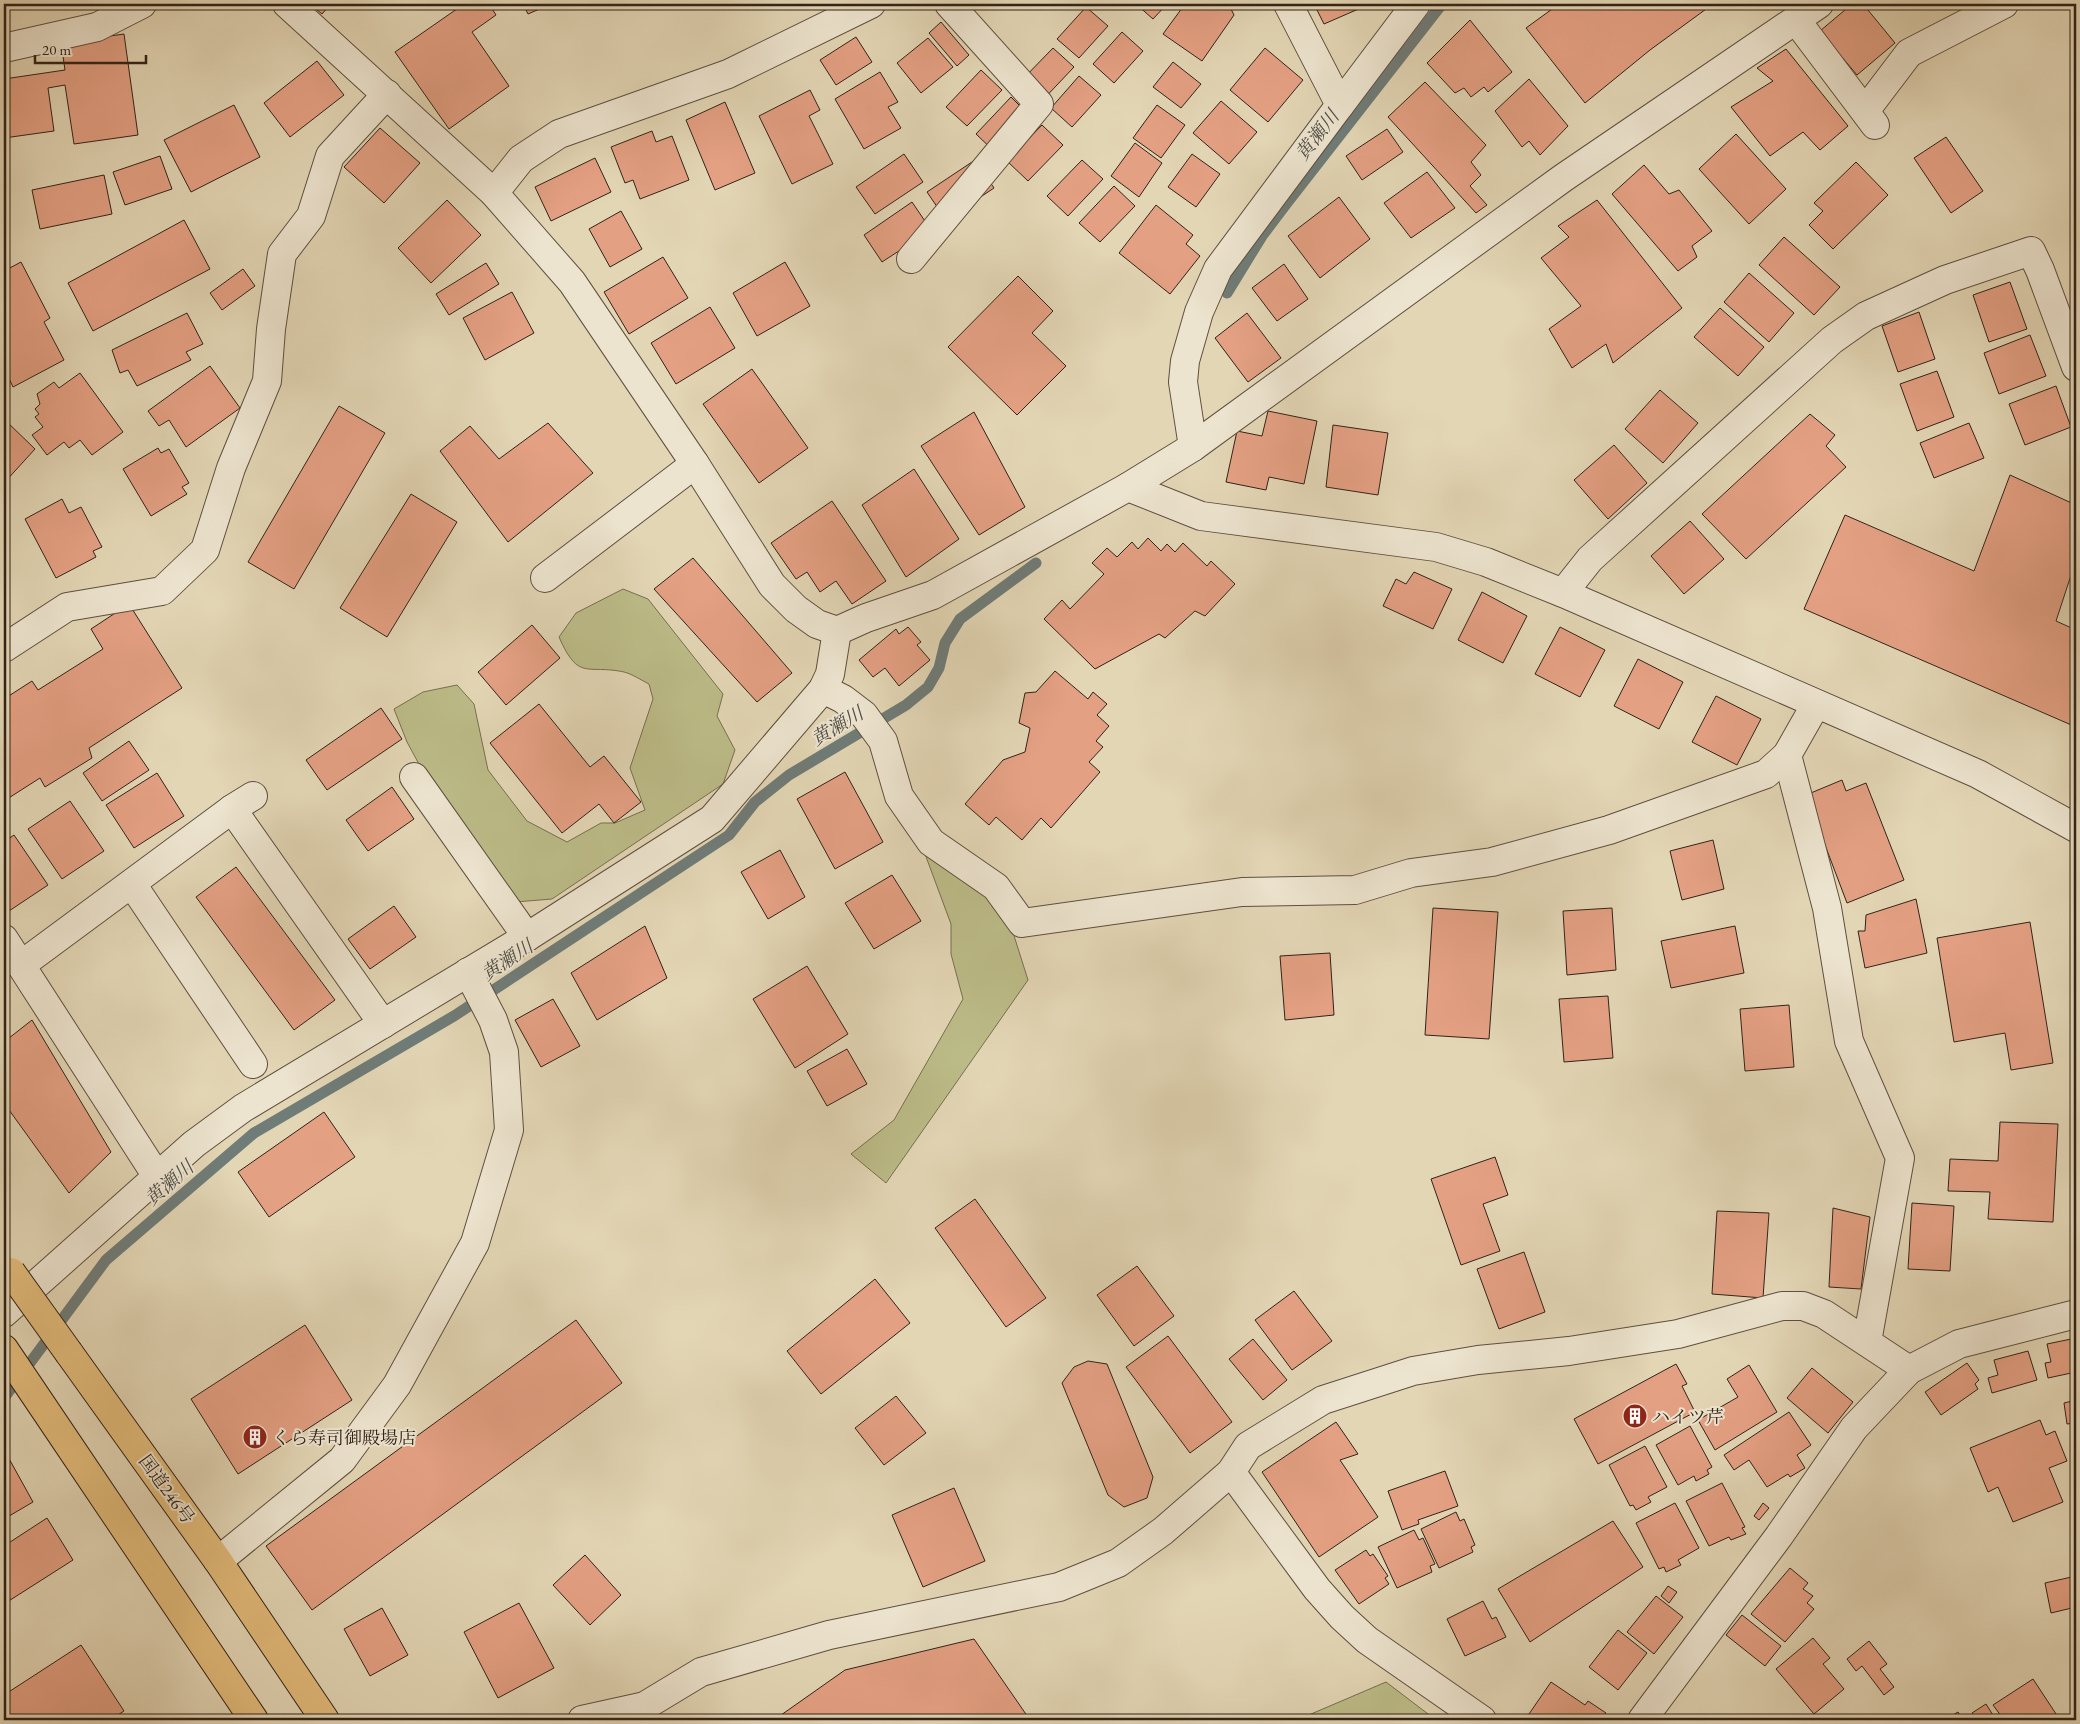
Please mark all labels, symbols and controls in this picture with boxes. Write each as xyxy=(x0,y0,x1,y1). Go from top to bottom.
scale bar xyxy=(35,32,146,64)
text: 20 m xyxy=(42,40,71,59)
water label: 黄瀬川 xyxy=(1290,103,1346,165)
water label: 黄瀬川 xyxy=(806,700,870,751)
water label: 黄瀬川 xyxy=(476,933,539,986)
water label: 黄瀬川 xyxy=(139,1154,200,1211)
building icon: ハイツ芹 xyxy=(1622,1403,1648,1429)
place label: ハイツ芹 xyxy=(1652,1405,1724,1428)
building icon: くら寿司御殿場店 xyxy=(242,1424,268,1450)
place label: くら寿司御殿場店 xyxy=(272,1426,416,1449)
street label: 国道246号 xyxy=(134,1450,200,1528)

